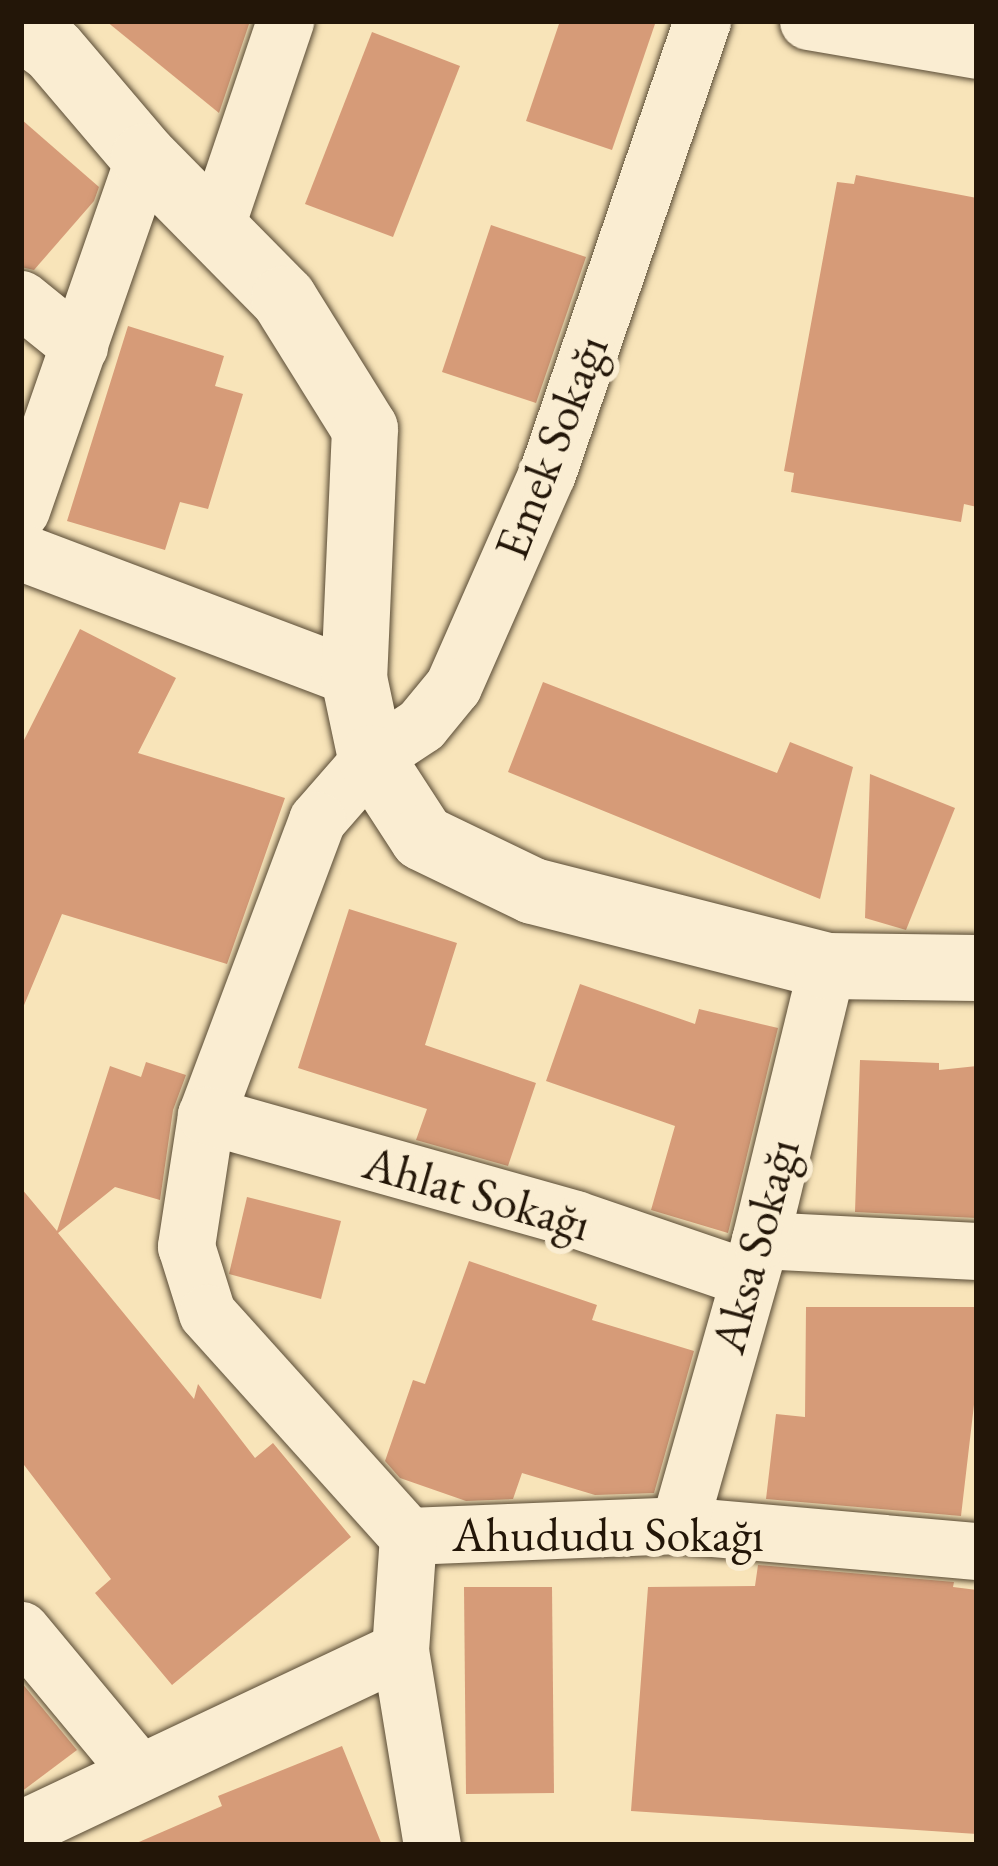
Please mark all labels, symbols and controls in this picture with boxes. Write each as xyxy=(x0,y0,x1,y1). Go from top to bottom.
street label: Emek Sokağı xyxy=(482,327,620,567)
street label: Aksa Sokağı xyxy=(699,1132,811,1360)
street label: Ahlat Sokağı xyxy=(357,1133,597,1253)
street label: Ahududu Sokağı xyxy=(452,1506,764,1564)

